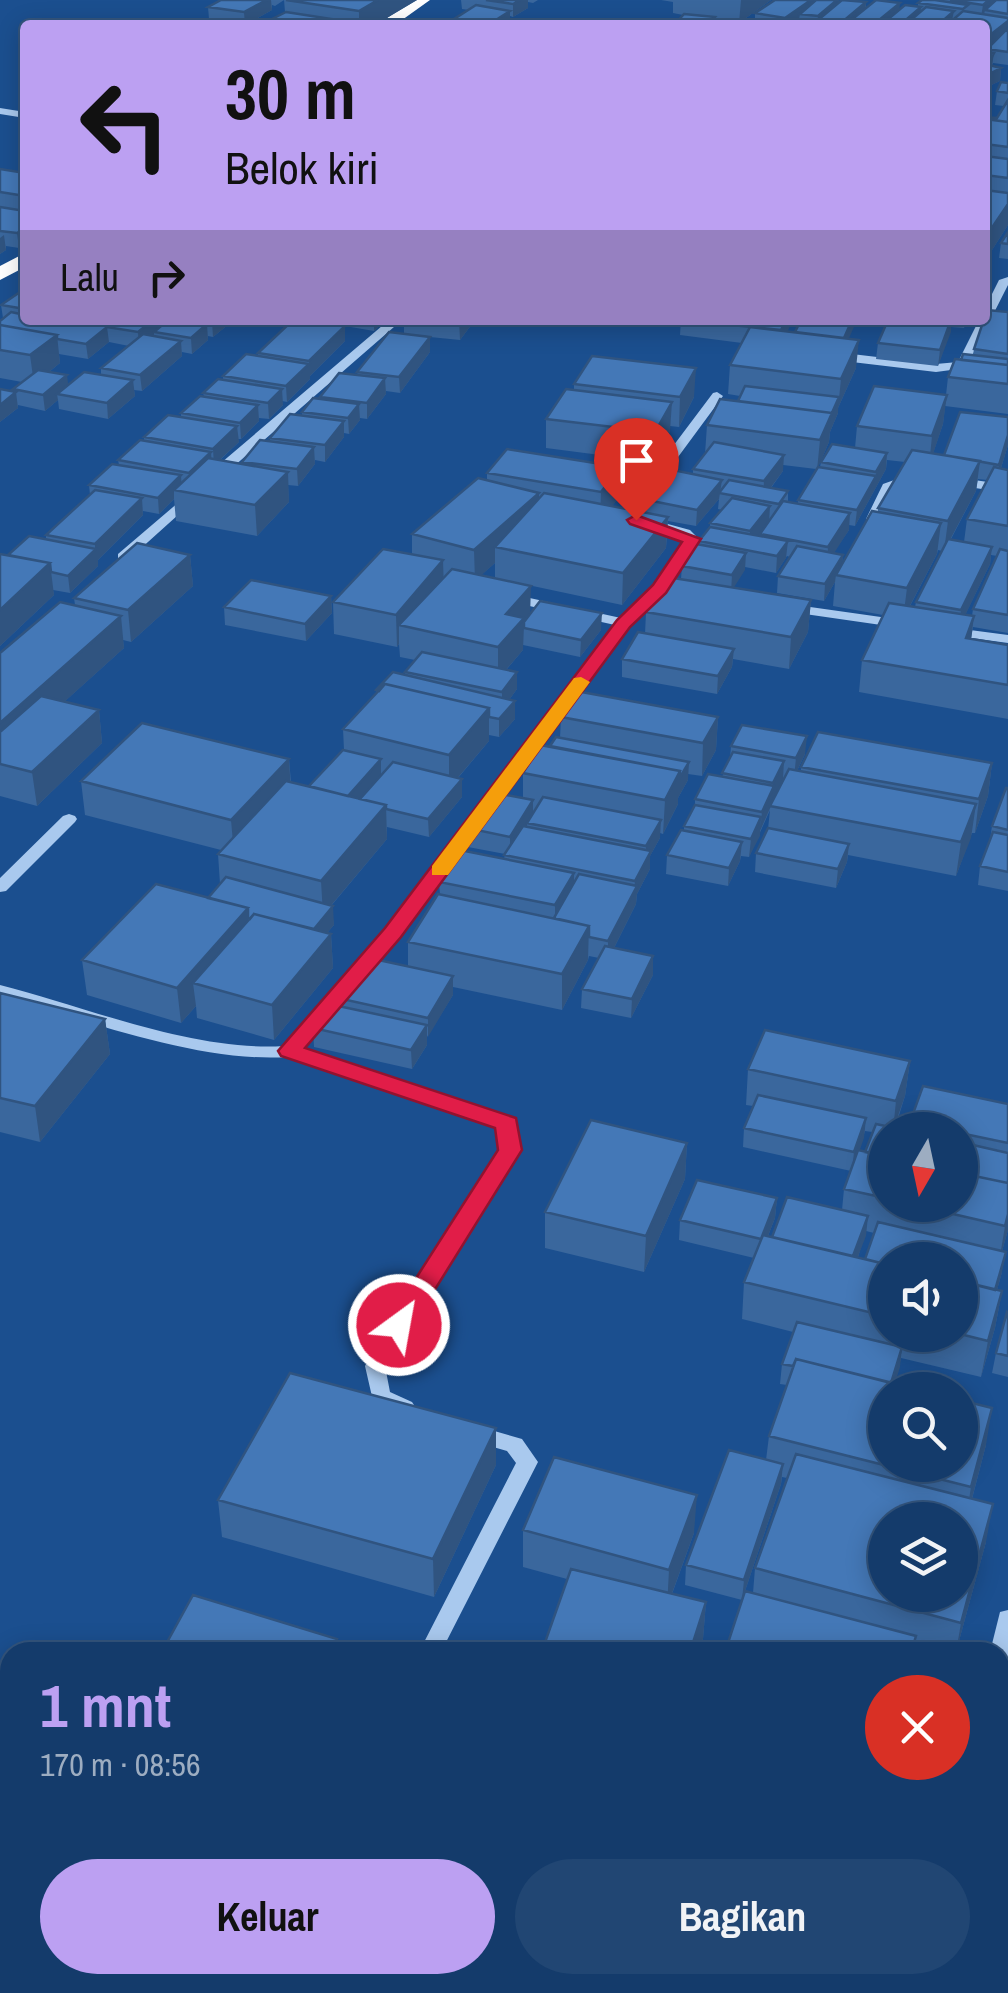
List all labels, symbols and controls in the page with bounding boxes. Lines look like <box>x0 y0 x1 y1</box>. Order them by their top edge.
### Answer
text: 30 m <box>225 47 356 141</box>
icon: left <box>60 60 190 190</box>
text: Belok kiri <box>225 137 379 198</box>
icon: right <box>139 250 194 305</box>
text: Lalu <box>60 252 119 303</box>
pin <box>594 418 679 521</box>
icon: arrive <box>609 433 664 488</box>
north arrow <box>868 1112 978 1222</box>
map controls <box>868 1112 978 1612</box>
button: sound <box>868 1242 978 1352</box>
position arrow <box>347 1273 451 1377</box>
button: search <box>868 1372 978 1482</box>
button: layers <box>868 1502 978 1612</box>
text: 1 mnt <box>40 1665 171 1746</box>
button: close <box>865 1675 970 1780</box>
text: 170 m · 08:56 <box>40 1743 200 1786</box>
button: Keluar <box>40 1859 495 1974</box>
button: Bagikan <box>515 1859 970 1974</box>

